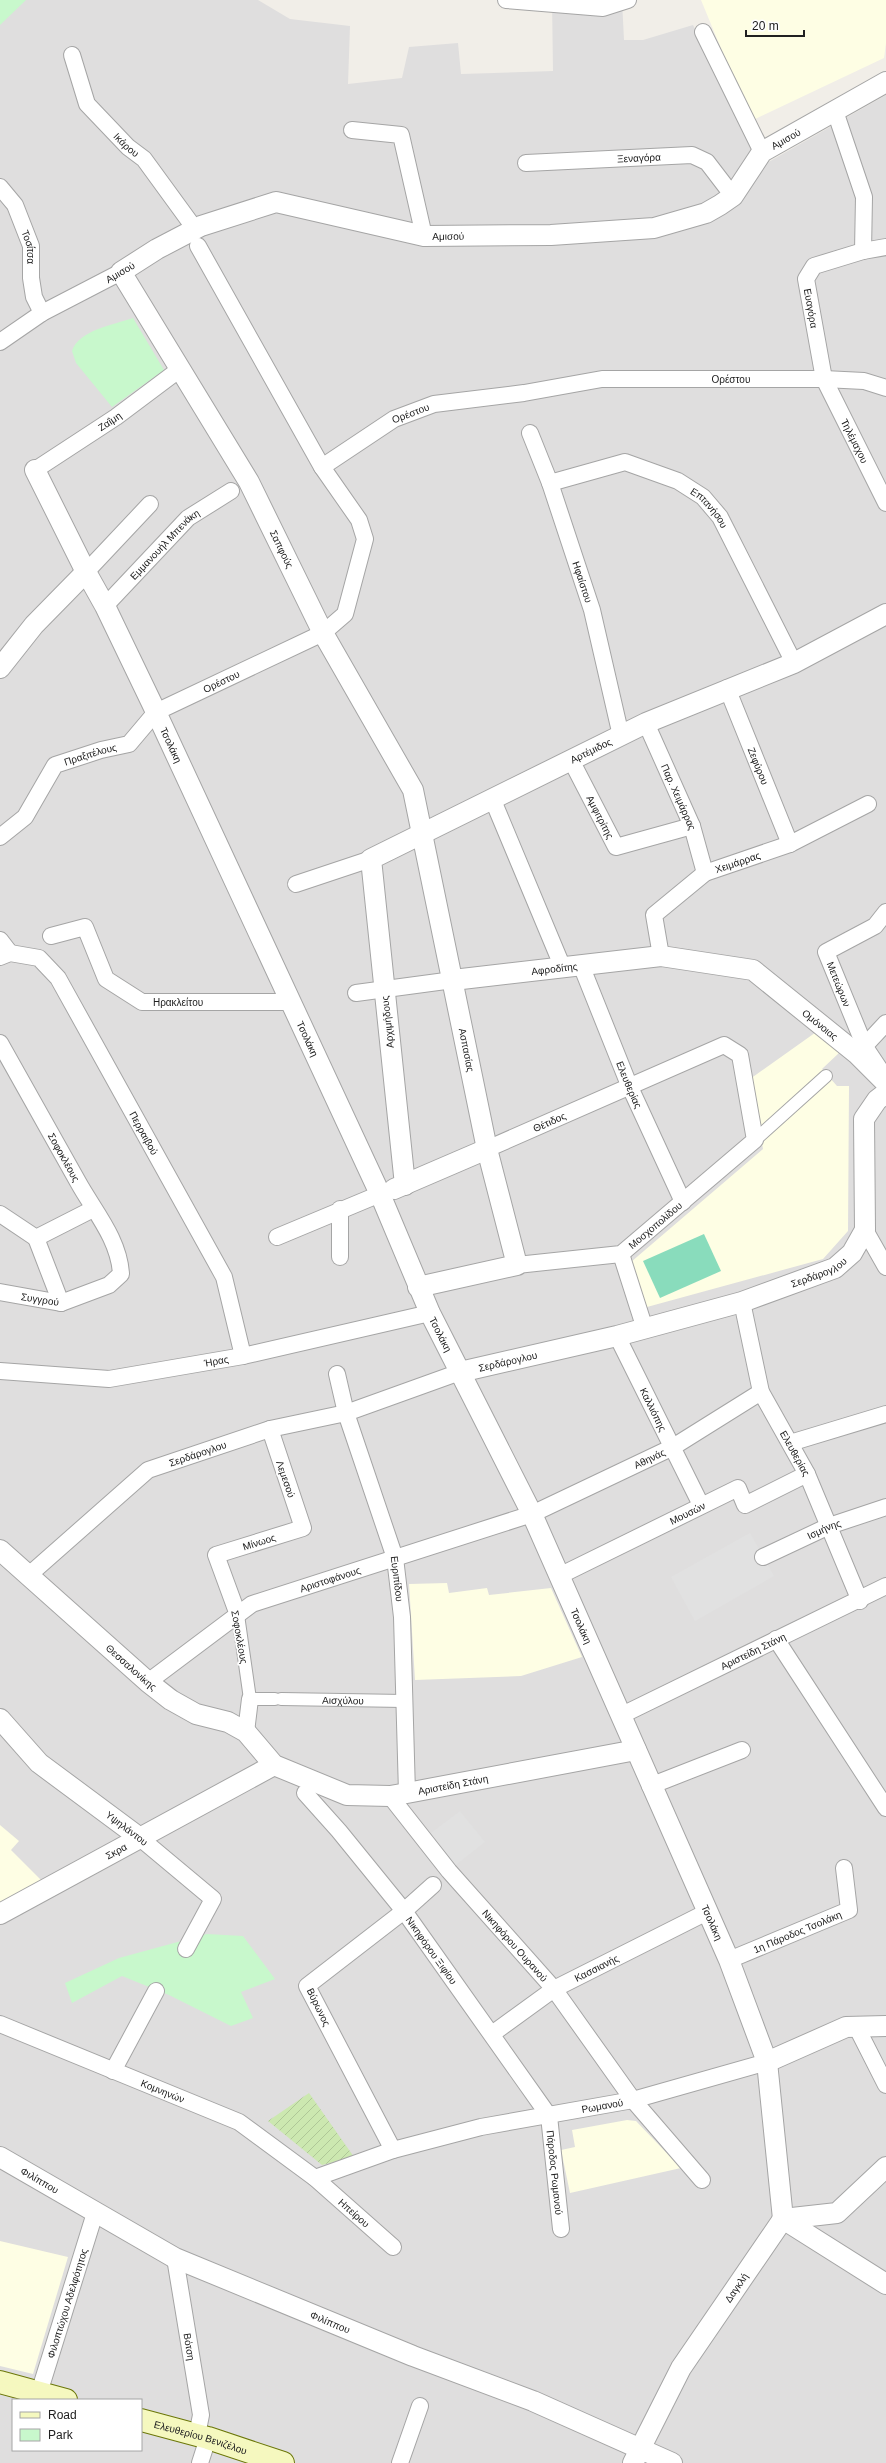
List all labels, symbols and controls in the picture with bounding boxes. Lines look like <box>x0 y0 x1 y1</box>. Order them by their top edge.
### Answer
scale bar <box>746 12 804 38</box>
text: 20 m <box>752 19 779 33</box>
street label: Αμισού <box>769 126 803 152</box>
street label: Ικάρου <box>111 131 141 159</box>
street label: Ξεναγόρα <box>617 152 661 165</box>
street label: Τοσίτσα <box>19 229 36 264</box>
street label: Αμισού <box>432 231 464 242</box>
street label: Αμισού <box>104 260 137 285</box>
street label: Ευαγόρα <box>802 288 820 329</box>
street label: Ορέστου <box>711 374 750 385</box>
street label: Ορέστου <box>390 401 431 425</box>
street label: Ζαΐμη <box>96 410 124 433</box>
street label: Τηλέμαχου <box>839 417 870 465</box>
street label: Επτανήσου <box>689 486 730 530</box>
street label: Εμμανουήλ Μπενάκη <box>128 507 202 582</box>
street label: Σαπφούς <box>268 528 296 570</box>
street label: Ηφαίστου <box>570 560 594 604</box>
street label: Ορέστου <box>201 668 241 695</box>
street label: Τσολάκη <box>158 726 184 765</box>
street label: Αρτέμιδος <box>569 736 614 766</box>
street label: Πραξιτέλους <box>63 742 118 768</box>
street label: Ζεφύρου <box>746 746 770 786</box>
street label: Παρ. Χειμάρρας <box>659 762 698 831</box>
street label: Αμφιτρίτης <box>584 794 616 841</box>
street label: Χειμάρρας <box>714 850 762 875</box>
street label: Μετεώρων <box>825 960 853 1008</box>
street label: Αφροδίτης <box>531 961 578 977</box>
street label: Αρχιμήδους <box>379 995 396 1049</box>
street label: Ηρακλείτου <box>153 997 203 1008</box>
street label: Ομόνοιας <box>800 1007 840 1043</box>
street label: Τσολάκη <box>294 1020 320 1058</box>
street label: Ασπασίας <box>457 1027 476 1073</box>
street label: Ελευθερίας <box>614 1060 644 1110</box>
street label: Περραιβού <box>127 1110 160 1157</box>
street label: Θέτιδος <box>532 1110 568 1134</box>
street label: Σοφοκλέους <box>46 1131 82 1184</box>
street label: Μοσχοπολίδου <box>626 1200 684 1251</box>
street label: Σερδάρογλου <box>790 1255 849 1290</box>
street label: Συγγρού <box>20 1291 60 1308</box>
street label: Τσολάκη <box>427 1315 454 1354</box>
street label: Σερδάρογλου <box>477 1349 538 1374</box>
street label: Ήρας <box>202 1354 229 1369</box>
street label: Καλλιόπης <box>638 1386 669 1433</box>
street label: Ελευθερίας <box>778 1429 812 1478</box>
street label: Σερδάρογλου <box>168 1439 228 1469</box>
street label: Αθηνάς <box>632 1446 667 1471</box>
street label: Λεμεσού <box>274 1459 297 1499</box>
street label: Μουσών <box>668 1500 707 1527</box>
street label: Ισμήνης <box>805 1517 842 1542</box>
street label: Μίνωος <box>241 1532 277 1552</box>
street label: Ευριπίδου <box>389 1555 405 1602</box>
street label: Αριστοφάνους <box>298 1564 362 1594</box>
street label: Τσολάκη <box>568 1607 594 1646</box>
street label: Σοφοκλέους <box>229 1609 250 1665</box>
street label: Αριστείδη Στάνη <box>719 1631 788 1672</box>
street label: Θεσσαλονίκης <box>104 1642 159 1693</box>
street label: Αισχύλου <box>322 1695 364 1706</box>
street label: Αριστείδη Στάνη <box>417 1773 489 1797</box>
street label: Υψηλάντου <box>103 1809 150 1848</box>
street label: Σκρα <box>104 1841 129 1862</box>
street label: Τσολάκη <box>699 1903 725 1942</box>
street label: Νικηφόρου Ουρανού <box>480 1908 550 1984</box>
street label: 1η Πάροδος Τσολάκη <box>752 1909 843 1955</box>
street label: Νικηφόρου Ξιφίου <box>404 1915 459 1986</box>
street label: Κασσιανής <box>573 1952 621 1984</box>
street label: Βύρωνος <box>305 1986 333 2028</box>
street label: Κομνηνών <box>139 2077 186 2105</box>
street label: Ρωμανού <box>581 2097 624 2115</box>
street label: Πάροδος Ρωμανού <box>545 2130 564 2215</box>
street label: Φιλίππου <box>19 2165 61 2196</box>
street label: Ηπείρου <box>336 2196 372 2230</box>
street label: Φιλοπτώχου Αδελφότητος <box>45 2247 90 2360</box>
street label: Δαγκλή <box>723 2271 750 2305</box>
street label: Φιλίππου <box>309 2309 352 2336</box>
street label: Βότση <box>182 2332 197 2361</box>
legend <box>12 2399 142 2451</box>
text: Road <box>48 2408 77 2422</box>
street label: Ελευθερίου Βενιζέλου <box>153 2419 248 2457</box>
text: Park <box>48 2428 74 2442</box>

